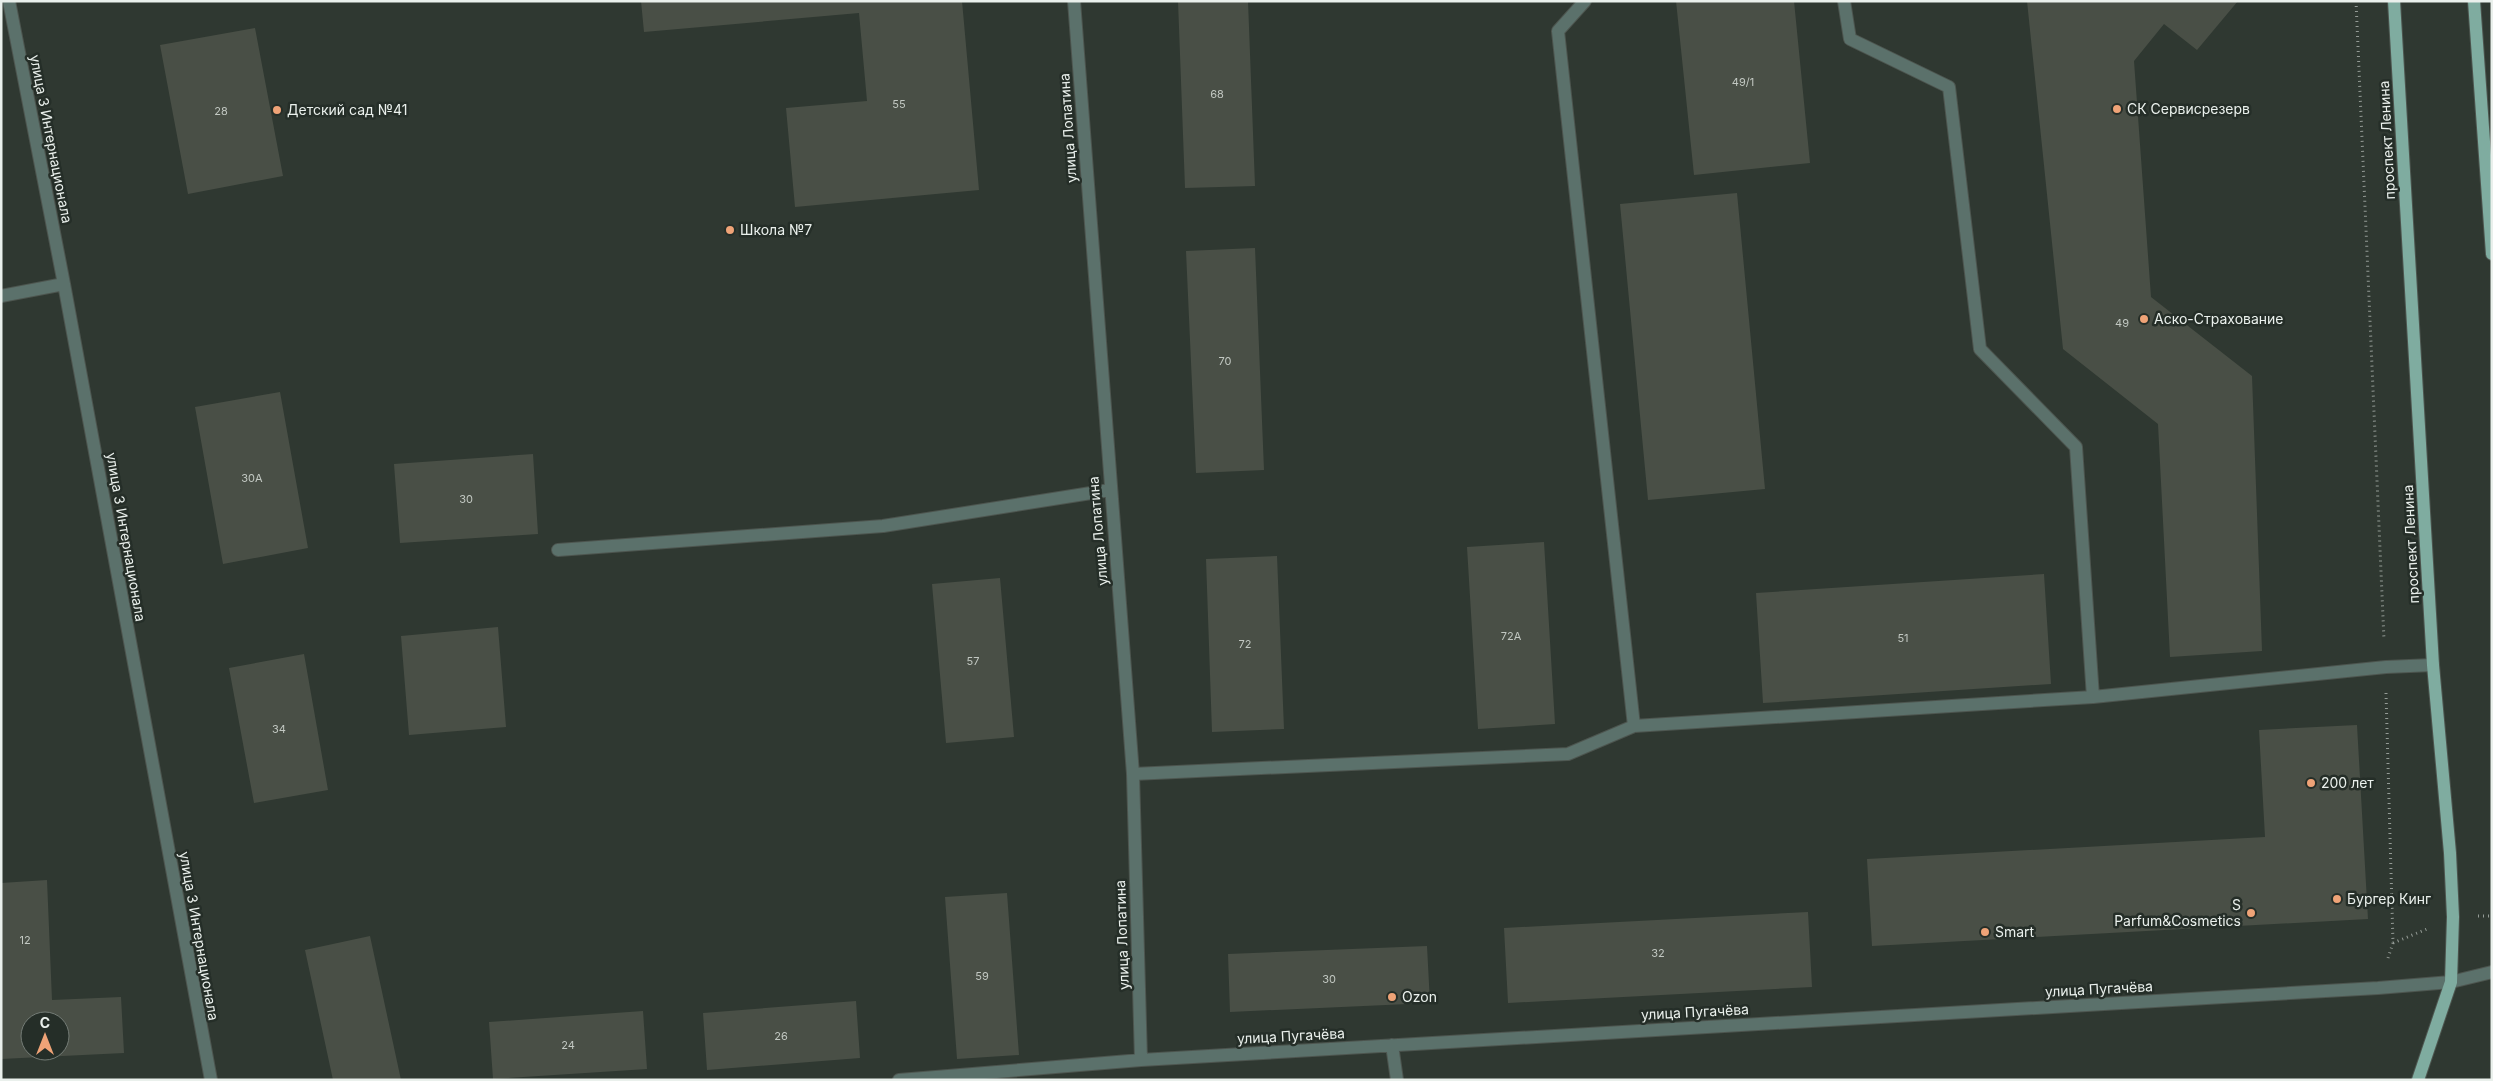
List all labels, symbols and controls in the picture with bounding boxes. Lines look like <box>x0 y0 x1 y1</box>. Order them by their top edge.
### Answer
street label: улица 3 Интернационала <box>27 53 76 225</box>
street label: улица Лопатина <box>1055 73 1080 183</box>
house number: 49/1 <box>1732 75 1754 89</box>
street label: проспект Ленина <box>2375 80 2398 200</box>
house number: 68 <box>1210 87 1224 101</box>
house number: 55 <box>892 97 906 111</box>
place label: СК Сервисрезерв <box>2127 100 2250 117</box>
place label: Детский сад №41 <box>287 101 407 118</box>
marker: СК Сервисрезерв <box>2111 103 2123 115</box>
house number: 28 <box>214 104 228 118</box>
marker: Детский сад №41 <box>271 104 283 116</box>
place label: Школа №7 <box>740 221 812 238</box>
marker: Школа №7 <box>724 224 736 236</box>
place label: Аско-Страхование <box>2154 310 2284 327</box>
marker: Аско-Страхование <box>2138 313 2150 325</box>
house number: 49 <box>2115 316 2129 330</box>
house number: 70 <box>1219 354 1232 368</box>
street label: улица 3 Интернационала <box>103 451 150 623</box>
house number: 30А <box>241 471 263 485</box>
street label: улица Лопатина <box>1084 476 1111 586</box>
street label: проспект Ленина <box>2399 484 2422 604</box>
house number: 30 <box>459 492 473 506</box>
house number: 72А <box>1501 629 1522 643</box>
house number: 51 <box>1897 631 1909 645</box>
house number: 72 <box>1239 637 1251 651</box>
house number: 57 <box>967 654 979 668</box>
house number: 34 <box>272 722 286 736</box>
place label: 200 лет <box>2321 774 2374 791</box>
marker: 200 лет <box>2305 777 2317 789</box>
street label: улица 3 Интернационала <box>176 850 223 1022</box>
street label: улица Лопатина <box>1111 880 1132 990</box>
place label: Бургер Кинг <box>2347 890 2431 907</box>
marker: Бургер Кинг <box>2331 893 2343 905</box>
place label: S Parfum&Cosmetics <box>2114 896 2241 929</box>
marker: S Parfum&Cosmetics <box>2245 907 2257 919</box>
place label: Smart <box>1995 923 2035 940</box>
marker: Smart <box>1979 926 1991 938</box>
house number: 12 <box>19 933 31 947</box>
house number: 32 <box>1651 946 1665 960</box>
house number: 59 <box>975 969 989 983</box>
house number: 30 <box>1322 972 1336 986</box>
street label: улица Пугачёва <box>2045 977 2153 1000</box>
place label: Ozon <box>1402 988 1437 1005</box>
marker: Ozon <box>1386 991 1398 1003</box>
street label: улица Пугачёва <box>1641 1000 1749 1023</box>
north arrow <box>20 1011 70 1061</box>
text: С <box>40 1014 50 1031</box>
street label: улица Пугачёва <box>1237 1024 1345 1047</box>
house number: 26 <box>774 1029 788 1043</box>
house number: 24 <box>561 1038 575 1052</box>

